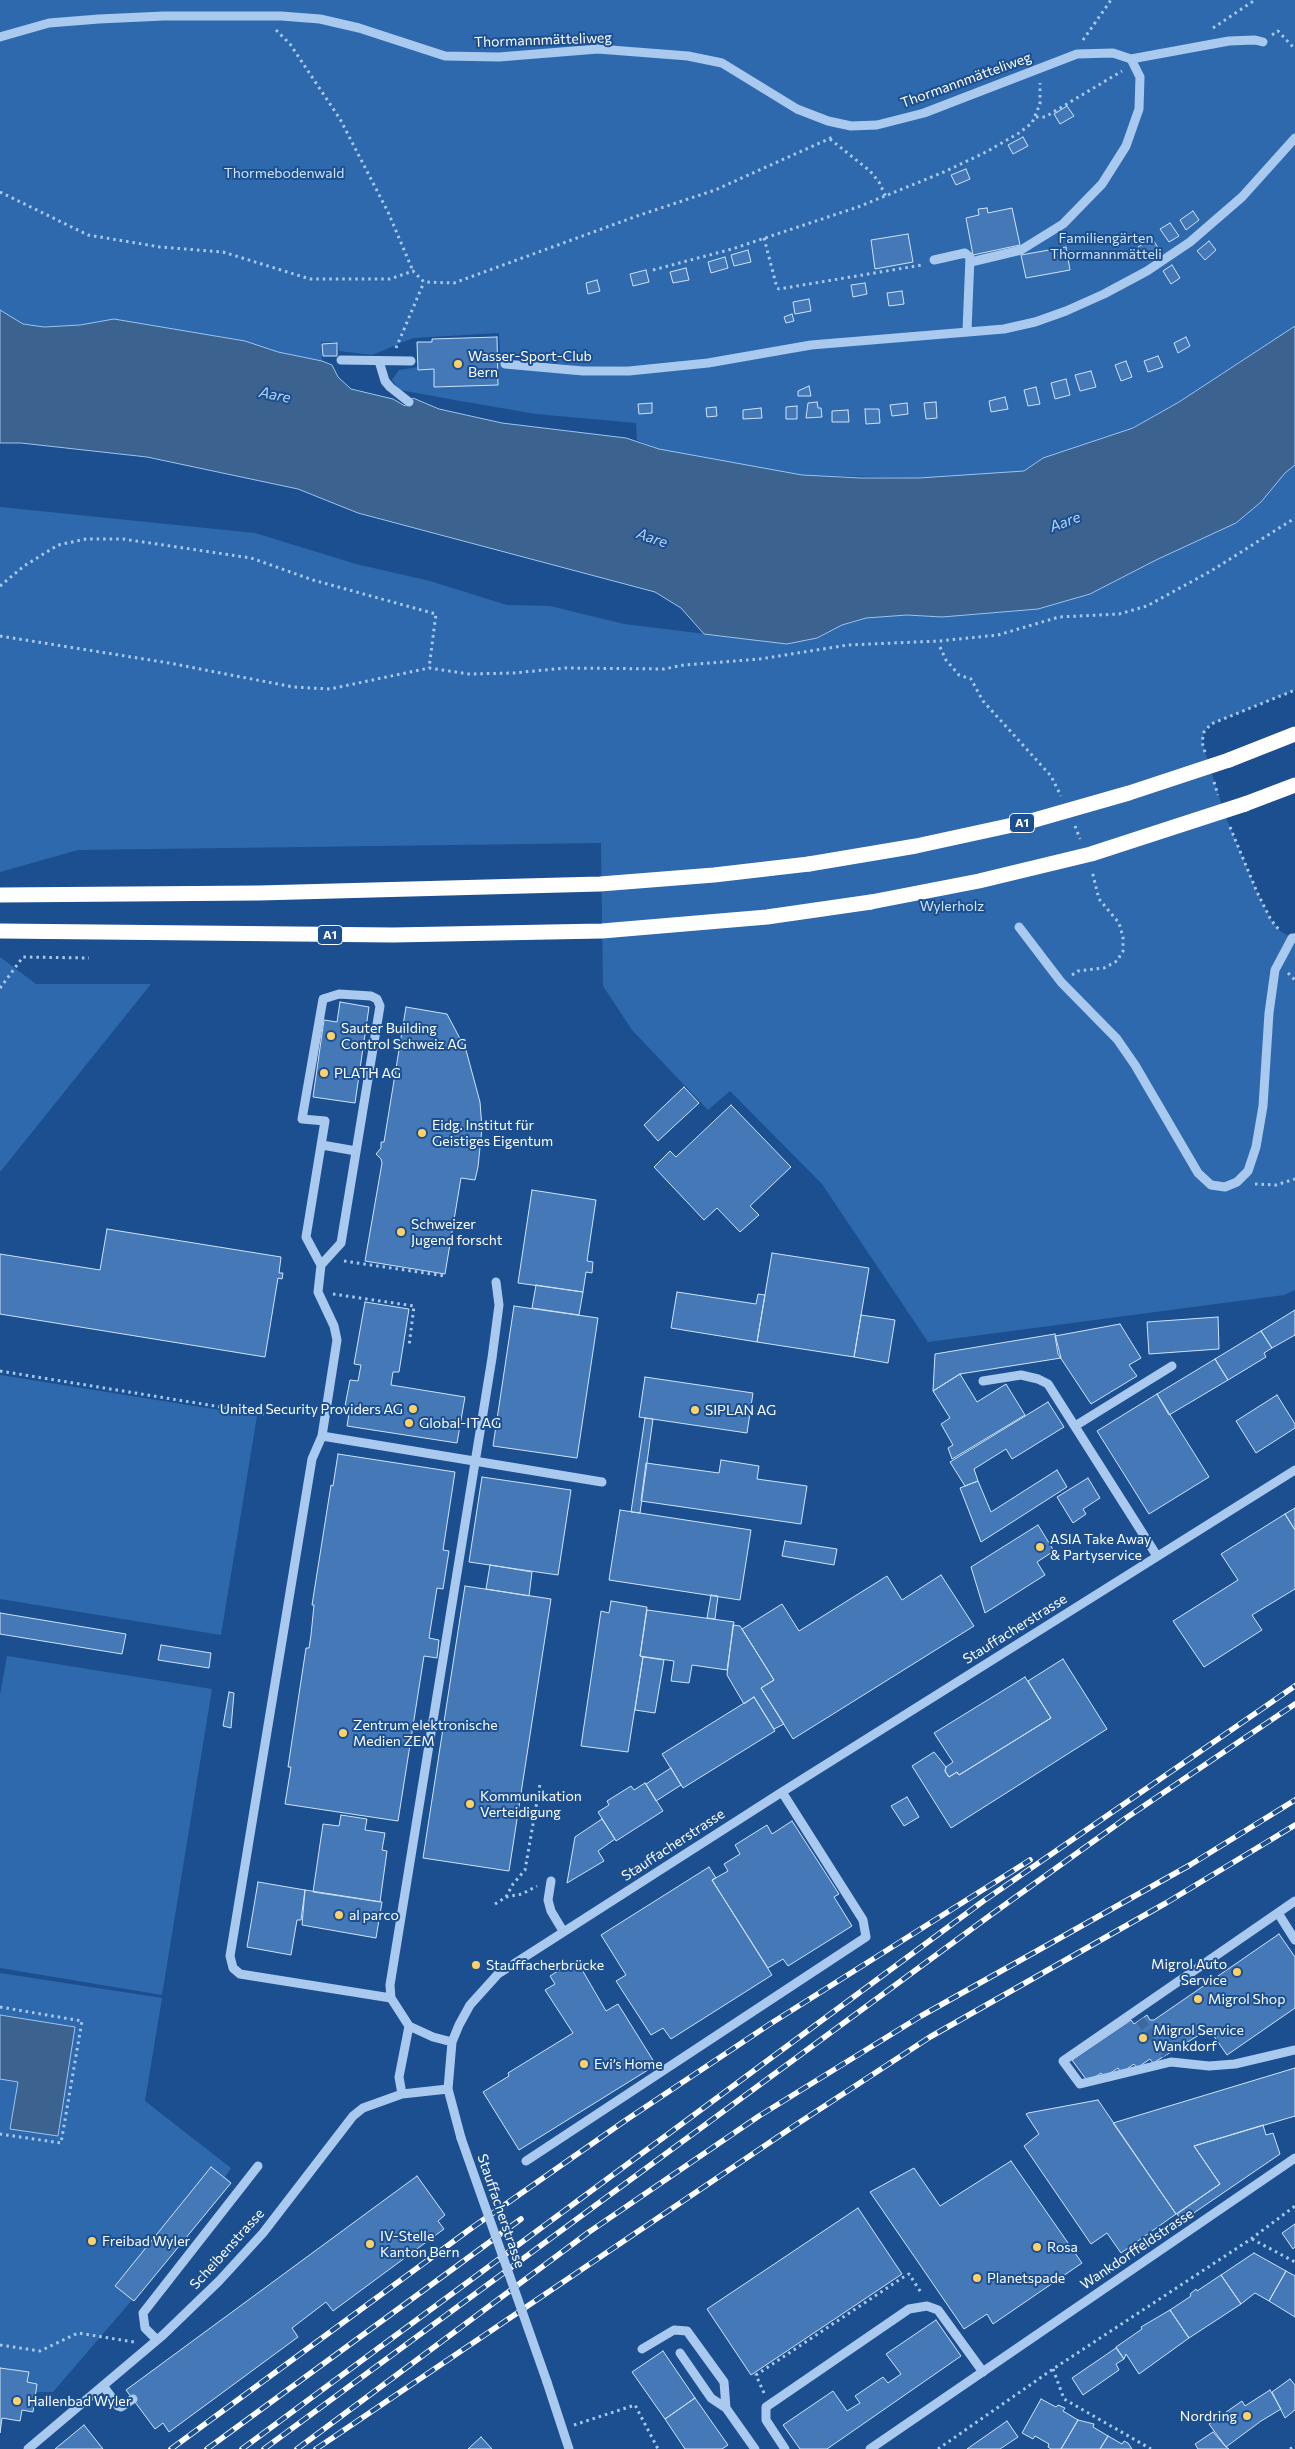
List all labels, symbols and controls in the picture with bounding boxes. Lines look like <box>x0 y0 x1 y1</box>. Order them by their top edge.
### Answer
street label: Thormannmätteliweg <box>474 29 612 51</box>
street label: Thormannmätteliweg <box>898 49 1034 111</box>
park label: Thormebodenwald <box>224 165 344 181</box>
park label: Familiengärten Thormannmätteli <box>1050 230 1162 262</box>
place label: Wasser-Sport-Club Bern <box>468 348 592 381</box>
marker: Wasser-Sport-Club Bern <box>452 358 464 370</box>
water label: Aare <box>258 383 292 407</box>
water label: Aare <box>1047 508 1083 536</box>
water label: Aare <box>634 525 670 551</box>
road number: A1 <box>1010 814 1034 832</box>
park label: Wylerholz <box>920 898 984 914</box>
road number: A1 <box>318 926 342 944</box>
place label: Sauter Building Control Schweiz AG <box>341 1020 467 1052</box>
marker: Sauter Building Control Schweiz AG <box>325 1030 337 1042</box>
place label: PLATH AG <box>334 1065 401 1081</box>
marker: PLATH AG <box>318 1067 330 1079</box>
place label: Eidg. Institut für Geistiges Eigentum <box>432 1117 553 1150</box>
marker: Eidg. Institut für Geistiges Eigentum <box>416 1127 428 1139</box>
place label: Schweizer Jugend forscht <box>411 1216 502 1248</box>
marker: Schweizer Jugend forscht <box>395 1226 407 1238</box>
place label: United Security Providers AG <box>220 1401 403 1417</box>
place label: SIPLAN AG <box>705 1402 776 1418</box>
marker: United Security Providers AG <box>407 1403 419 1415</box>
marker: SIPLAN AG <box>689 1404 701 1416</box>
place label: Global-IT AG <box>419 1415 501 1431</box>
marker: Global-IT AG <box>403 1417 415 1429</box>
place label: ASIA Take Away & Partyservice <box>1050 1531 1151 1564</box>
marker: ASIA Take Away & Partyservice <box>1034 1541 1046 1553</box>
street label: Stauffacherstrasse <box>960 1590 1070 1668</box>
place label: Zentrum elektronische Medien ZEM <box>353 1717 498 1750</box>
marker: Zentrum elektronische Medien ZEM <box>337 1727 349 1739</box>
place label: Kommunikation Verteidigung <box>480 1788 582 1820</box>
marker: Kommunikation Verteidigung <box>464 1798 476 1810</box>
street label: Stauffacherstrasse <box>618 1805 728 1885</box>
place label: al parco <box>349 1907 399 1923</box>
marker: al parco <box>333 1909 345 1921</box>
place label: Migrol Auto Service <box>1151 1956 1227 1988</box>
place label: Stauffacherbrücke <box>486 1957 604 1973</box>
marker: Stauffacherbrücke <box>470 1959 482 1971</box>
marker: Migrol Auto Service <box>1231 1966 1243 1978</box>
place label: Migrol Shop <box>1208 1991 1285 2007</box>
marker: Migrol Shop <box>1192 1993 1204 2005</box>
place label: Migrol Service Wankdorf <box>1153 2022 1244 2054</box>
marker: Migrol Service Wankdorf <box>1137 2032 1149 2044</box>
place label: Evi’s Home <box>594 2056 663 2072</box>
marker: Evi’s Home <box>578 2058 590 2070</box>
street label: Stauffacherstrasse <box>474 2152 528 2270</box>
street label: Scheibenstrasse <box>186 2205 268 2293</box>
street label: Wankdorffeldstrasse <box>1077 2205 1197 2293</box>
place label: IV-Stelle Kanton Bern <box>380 2228 459 2260</box>
place label: Freibad Wyler <box>102 2233 190 2249</box>
marker: Freibad Wyler <box>86 2235 98 2247</box>
marker: IV-Stelle Kanton Bern <box>364 2238 376 2250</box>
place label: Rosa <box>1047 2239 1078 2255</box>
marker: Rosa <box>1031 2241 1043 2253</box>
place label: Planetspade <box>987 2270 1065 2286</box>
marker: Planetspade <box>971 2272 983 2284</box>
place label: Hallenbad Wyler <box>27 2393 131 2409</box>
marker: Hallenbad Wyler <box>11 2395 23 2407</box>
place label: Nordring <box>1180 2408 1237 2424</box>
marker: Nordring <box>1241 2410 1253 2422</box>

